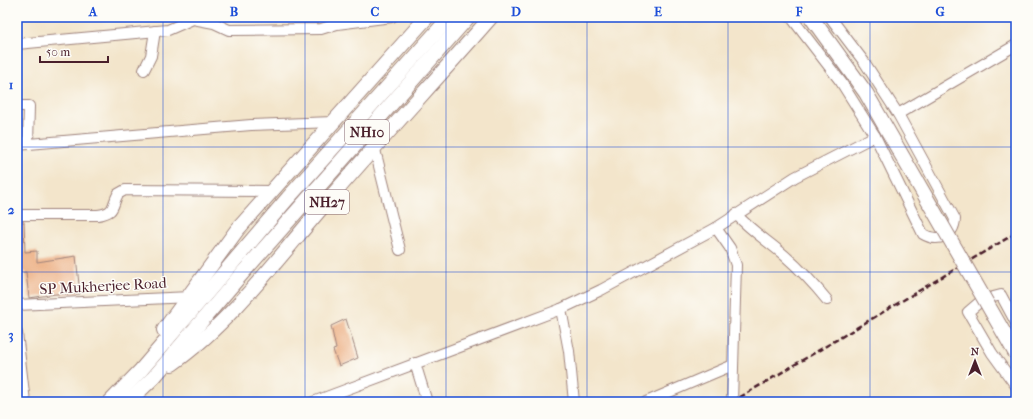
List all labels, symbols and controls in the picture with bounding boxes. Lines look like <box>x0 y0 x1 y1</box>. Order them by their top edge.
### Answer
text: A <box>88 4 98 19</box>
text: B <box>230 4 239 19</box>
text: C <box>371 4 380 19</box>
text: D <box>511 4 521 19</box>
text: E <box>654 4 662 19</box>
text: F <box>795 4 803 19</box>
text: G <box>935 4 945 19</box>
scale bar <box>40 38 108 64</box>
text: 50 m <box>46 45 70 59</box>
text: 1 <box>9 77 14 92</box>
road number: NH10 <box>345 120 389 144</box>
road number: NH27 <box>305 190 349 214</box>
text: 2 <box>8 202 15 217</box>
street label: SP Mukherjee Road <box>39 274 168 298</box>
text: 3 <box>8 327 14 343</box>
north arrow <box>955 341 995 381</box>
text: N <box>971 345 980 358</box>

